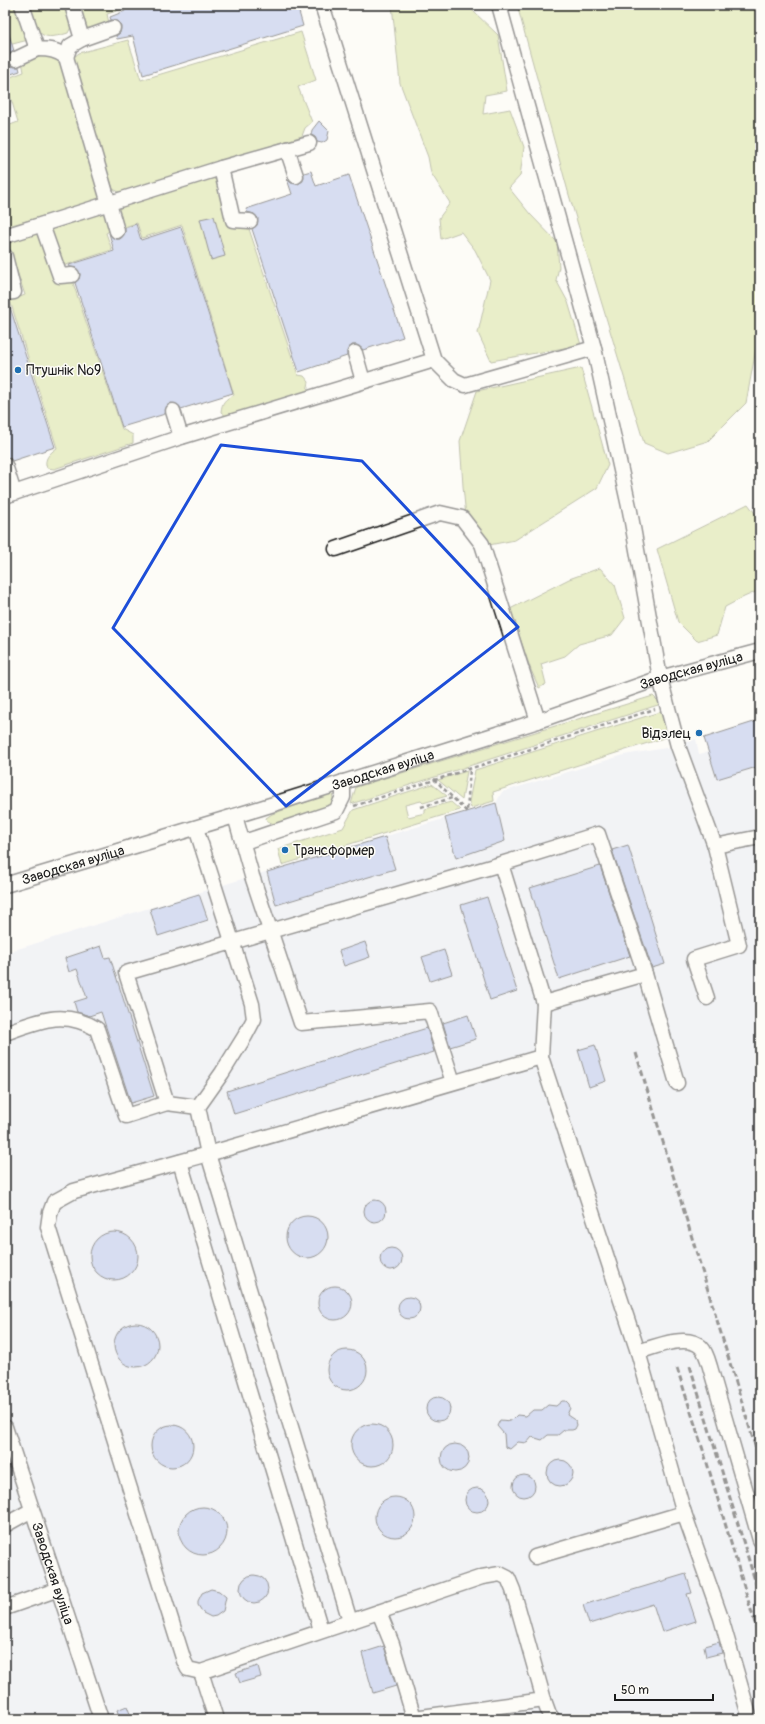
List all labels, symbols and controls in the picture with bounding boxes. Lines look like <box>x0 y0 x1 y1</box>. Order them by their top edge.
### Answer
place label: Птушнік №9 <box>26 362 101 379</box>
marker: Птушнік №9 <box>13 365 23 375</box>
street label: Заводская вуліца <box>637 648 744 693</box>
place label: Відэлец <box>642 725 691 742</box>
marker: Відэлец <box>694 728 704 738</box>
street label: Заводская вуліца <box>330 746 436 794</box>
street label: Заводская вуліца <box>20 841 126 888</box>
place label: Трансформер <box>293 842 375 859</box>
marker: Трансформер <box>280 845 290 855</box>
street label: Заводская вуліца <box>28 1520 78 1626</box>
scale bar <box>615 1676 713 1702</box>
text: 50 m <box>621 1683 649 1698</box>

